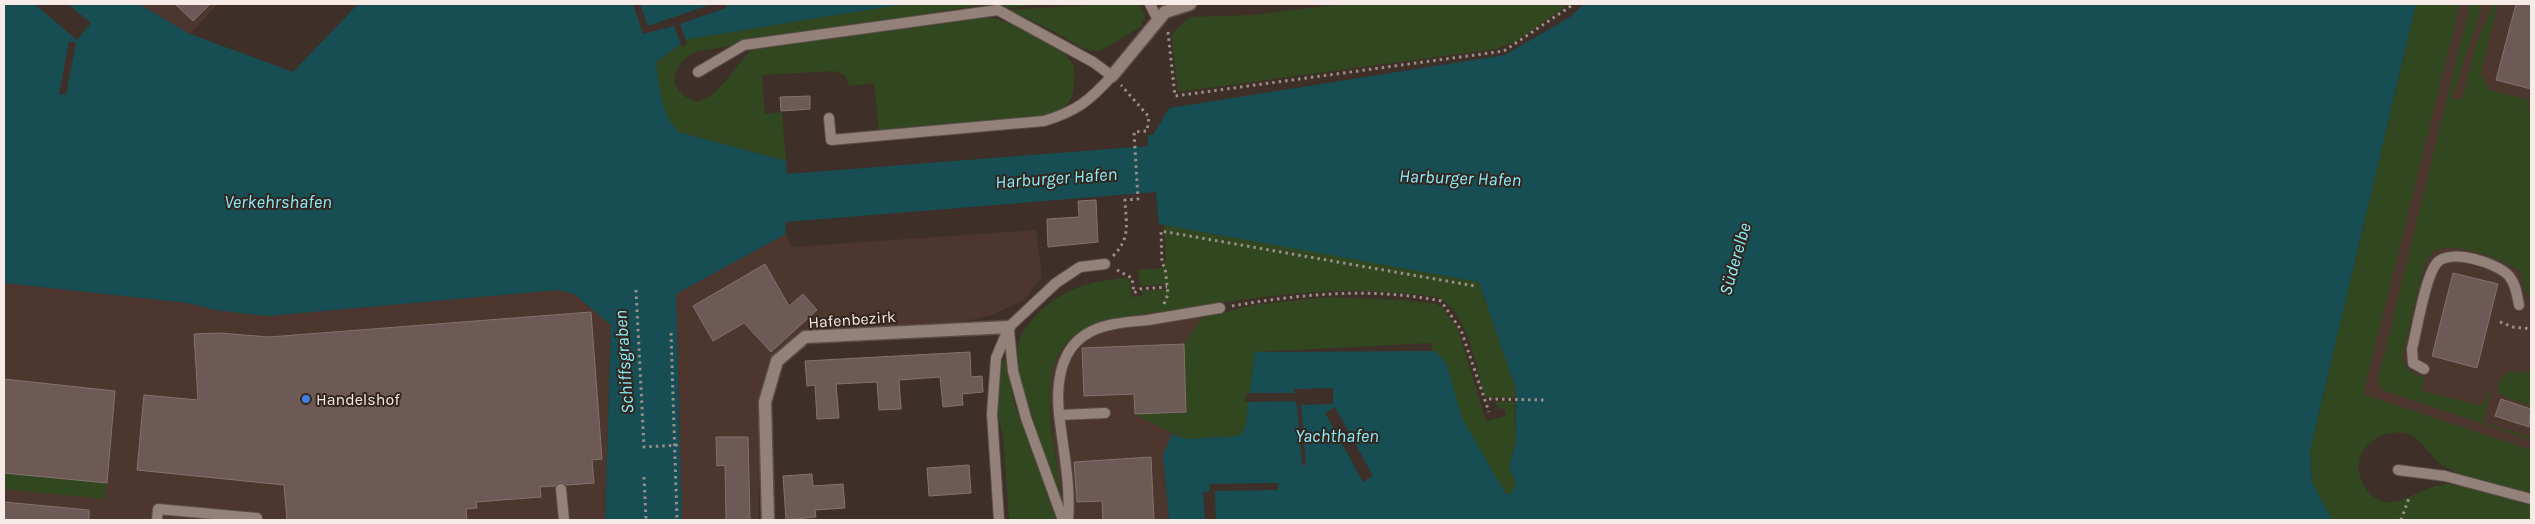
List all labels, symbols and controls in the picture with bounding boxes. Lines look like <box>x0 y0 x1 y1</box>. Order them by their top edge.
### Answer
water label: Harburger Hafen <box>994 163 1118 193</box>
water label: Harburger Hafen <box>1399 165 1521 191</box>
water label: Verkehrshafen <box>224 191 332 213</box>
water label: Süderelbe <box>1714 220 1756 298</box>
street label: Hafenbezirk <box>808 307 896 332</box>
water label: Schiffsgraben <box>609 309 639 415</box>
place label: Handelshof <box>316 390 400 409</box>
marker: Handelshof <box>300 393 312 405</box>
water label: Yachthafen <box>1295 425 1379 447</box>

